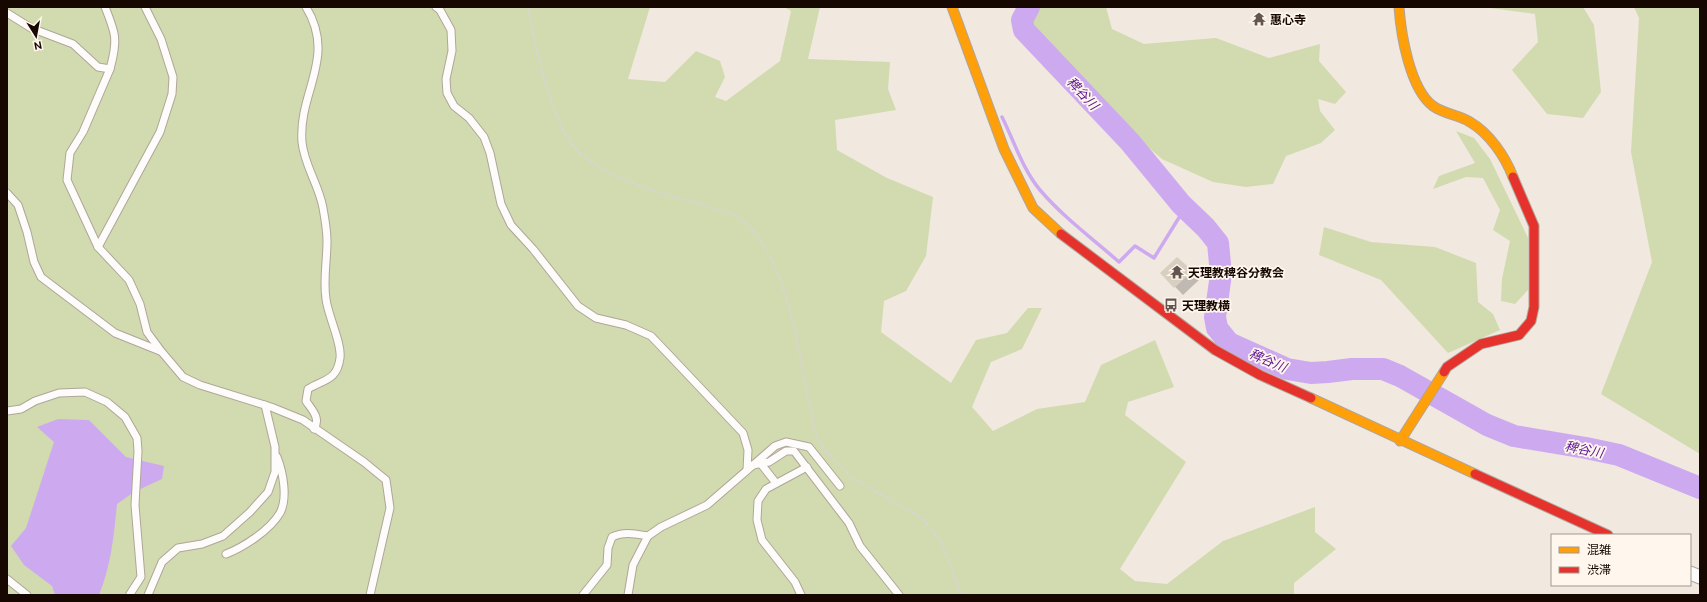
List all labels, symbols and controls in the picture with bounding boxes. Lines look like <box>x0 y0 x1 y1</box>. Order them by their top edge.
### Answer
temple icon: 惠心寺 <box>1251 11 1267 27</box>
place label: 惠心寺 <box>1270 13 1306 26</box>
north arrow <box>16 16 56 56</box>
text: N <box>33 39 43 52</box>
water label: 稗谷川 <box>1065 74 1103 113</box>
temple icon: 天理教稗谷分教会 <box>1169 264 1185 280</box>
place label: 天理教稗谷分教会 <box>1188 266 1284 279</box>
bus stop icon: 天理教横 <box>1163 297 1179 313</box>
place label: 天理教横 <box>1182 299 1230 312</box>
water label: 稗谷川 <box>1247 346 1291 375</box>
water label: 稗谷川 <box>1564 438 1606 460</box>
legend <box>1551 534 1691 586</box>
text: 混雑 <box>1587 543 1611 556</box>
text: 渋滞 <box>1587 563 1611 576</box>

